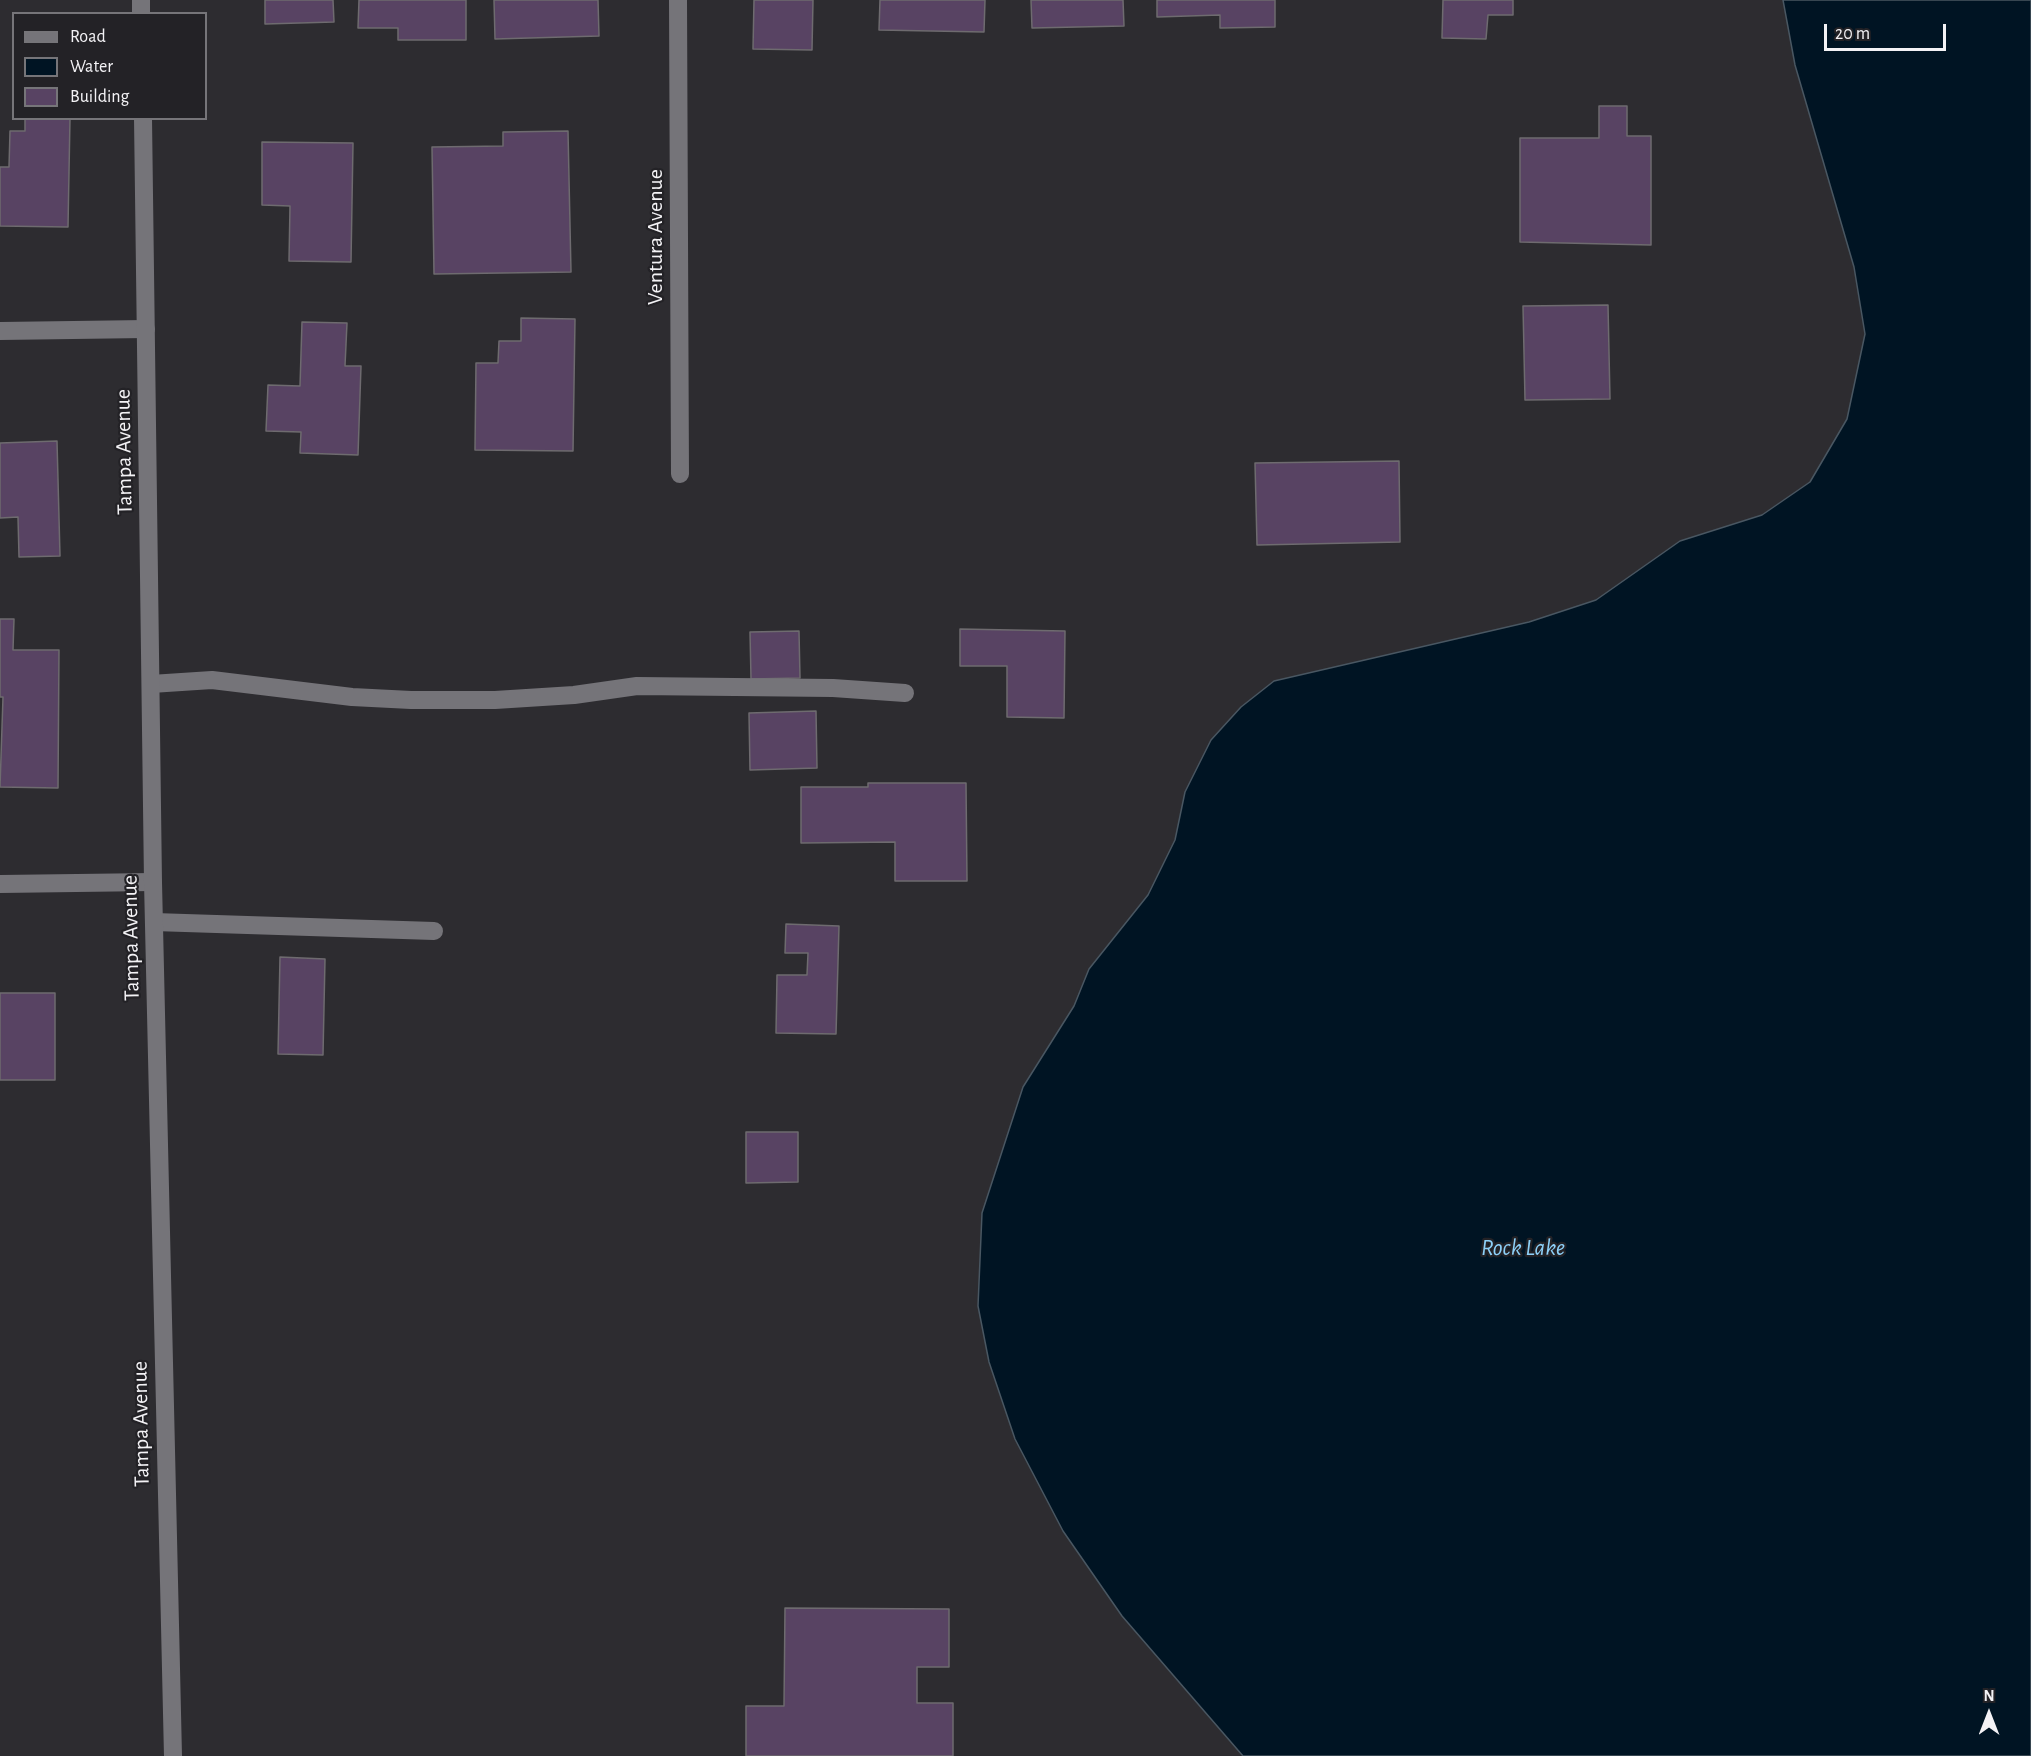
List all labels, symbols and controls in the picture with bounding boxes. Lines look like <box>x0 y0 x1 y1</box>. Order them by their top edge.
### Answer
legend <box>12 12 207 120</box>
scale bar <box>1827 12 1948 50</box>
text: 20 m <box>1835 25 1870 43</box>
text: Road <box>70 28 106 46</box>
text: Water <box>70 58 113 76</box>
text: Building <box>70 88 129 106</box>
street label: Ventura Avenue <box>642 169 668 305</box>
street label: Tampa Avenue <box>110 389 138 515</box>
street label: Tampa Avenue <box>117 875 145 1001</box>
water label: Rock Lake <box>1481 1234 1565 1262</box>
street label: Tampa Avenue <box>127 1361 155 1487</box>
north arrow <box>1959 1684 2019 1744</box>
text: N <box>1983 1688 1995 1704</box>

